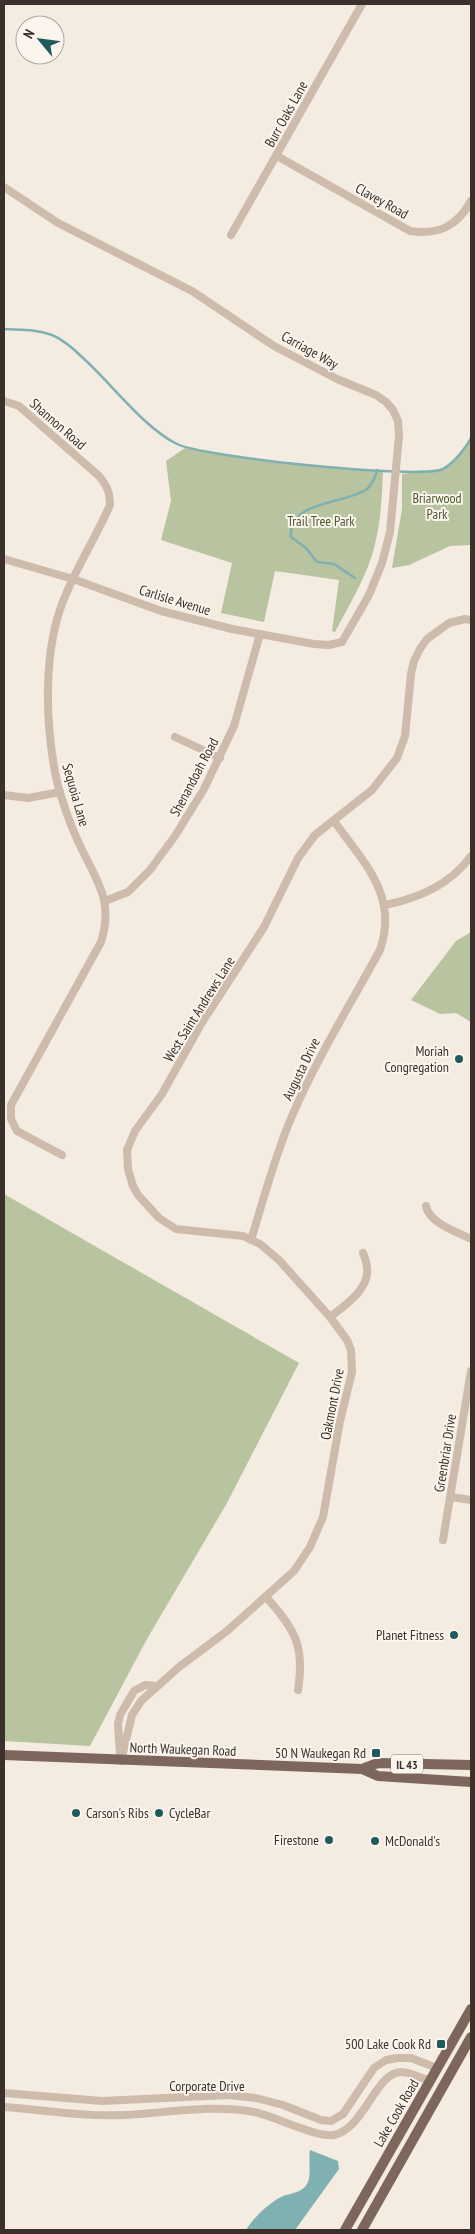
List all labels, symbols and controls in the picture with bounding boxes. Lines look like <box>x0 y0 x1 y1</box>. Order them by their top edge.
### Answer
north arrow <box>15 15 65 65</box>
text: N <box>19 26 38 41</box>
street label: Burr Oaks Lane <box>260 78 312 150</box>
street label: Clavey Road <box>352 179 412 223</box>
street label: Carriage Way <box>278 327 342 373</box>
street label: Shannon Road <box>26 395 90 453</box>
park label: Briarwood Park <box>412 489 462 523</box>
park label: Trail Tree Park <box>287 512 355 530</box>
street label: Carlisle Avenue <box>137 581 213 619</box>
street label: Shenandoah Road <box>166 735 222 819</box>
street label: Sequoia Lane <box>58 761 94 829</box>
street label: West Saint Andrews Lane <box>159 953 239 1065</box>
street label: Augusta Drive <box>278 1035 324 1103</box>
place label: Moriah Congregation <box>385 1042 449 1076</box>
marker: Moriah Congregation <box>453 1053 465 1065</box>
street label: Oakmont Drive <box>316 1367 348 1441</box>
street label: Greenbriar Drive <box>430 1412 460 1493</box>
place label: Planet Fitness <box>376 1626 444 1644</box>
marker: Planet Fitness <box>448 1629 460 1641</box>
street label: North Waukegan Road <box>129 1738 237 1760</box>
place label: 50 N Waukegan Rd <box>275 1744 366 1762</box>
marker: 50 N Waukegan Rd <box>370 1747 382 1759</box>
road number: IL 43 <box>391 1755 423 1774</box>
place label: Carson's Ribs <box>86 1804 149 1822</box>
place label: CycleBar <box>169 1804 210 1822</box>
marker: Carson's Ribs <box>70 1807 82 1819</box>
marker: CycleBar <box>153 1807 165 1819</box>
place label: Firestone <box>274 1831 319 1849</box>
place label: McDonald's <box>385 1832 440 1850</box>
marker: Firestone <box>323 1834 335 1846</box>
marker: McDonald's <box>369 1835 381 1847</box>
place label: 500 Lake Cook Rd <box>345 2035 431 2053</box>
marker: 500 Lake Cook Rd <box>435 2038 447 2050</box>
street label: Lake Cook Road <box>369 2076 423 2150</box>
street label: Corporate Drive <box>169 2077 245 2095</box>

